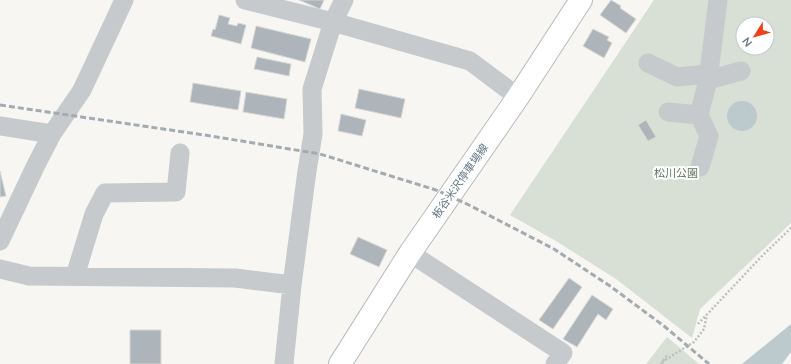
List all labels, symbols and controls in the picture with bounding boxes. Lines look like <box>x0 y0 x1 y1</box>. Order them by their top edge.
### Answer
north arrow <box>735 16 775 56</box>
text: N <box>739 34 756 50</box>
street label: 板谷米沢停車場線 <box>429 141 492 222</box>
park label: 松川公園 <box>654 166 698 181</box>

